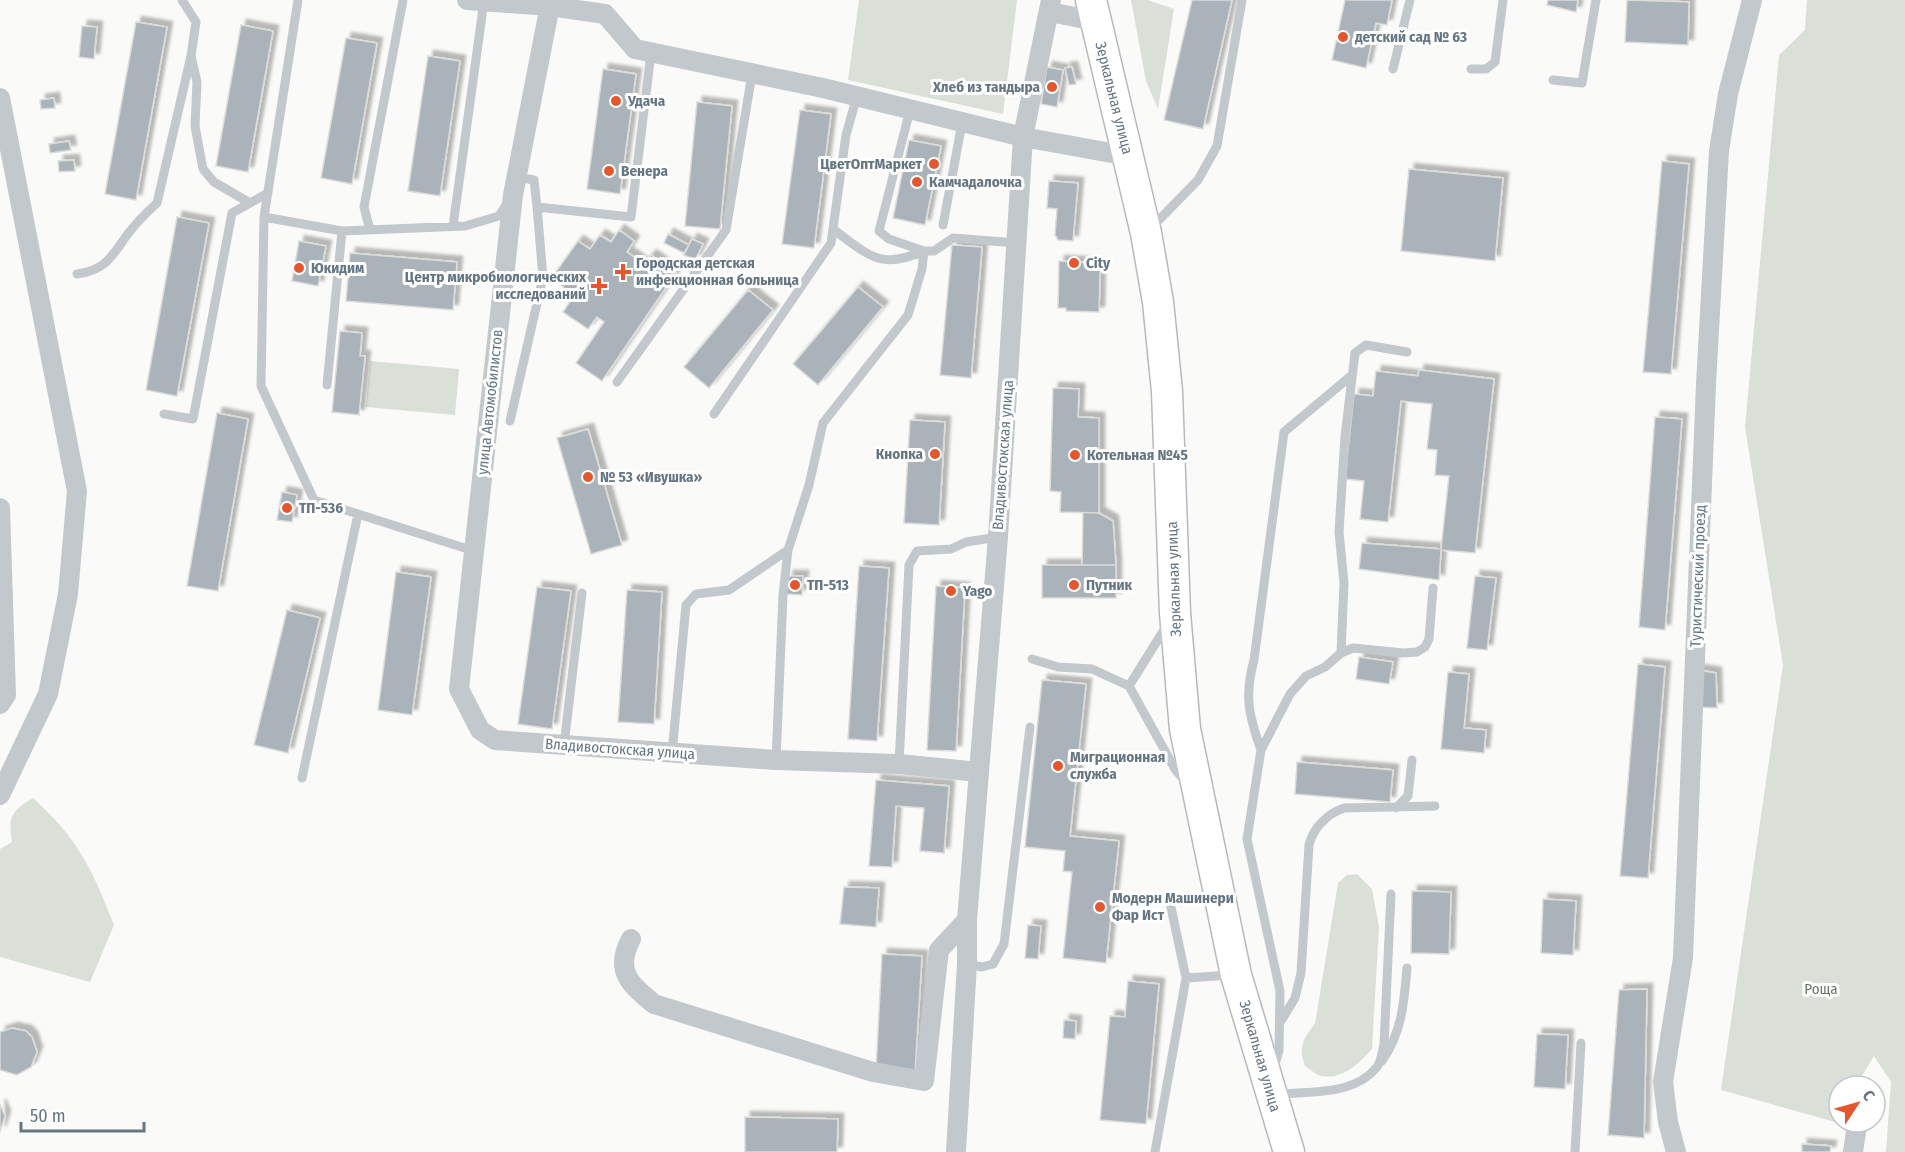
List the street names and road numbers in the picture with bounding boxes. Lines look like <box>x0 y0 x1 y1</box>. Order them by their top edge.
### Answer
street label: Зеркальная улица <box>1091 40 1137 156</box>
street label: улица Автомобилистов <box>473 328 507 476</box>
street label: Владивостокская улица <box>989 379 1017 531</box>
street label: Туристический проезд <box>1687 504 1709 648</box>
street label: Зеркальная улица <box>1163 521 1185 637</box>
street label: Владивостокская улица <box>544 735 696 763</box>
street label: Зеркальная улица <box>1235 998 1285 1114</box>

